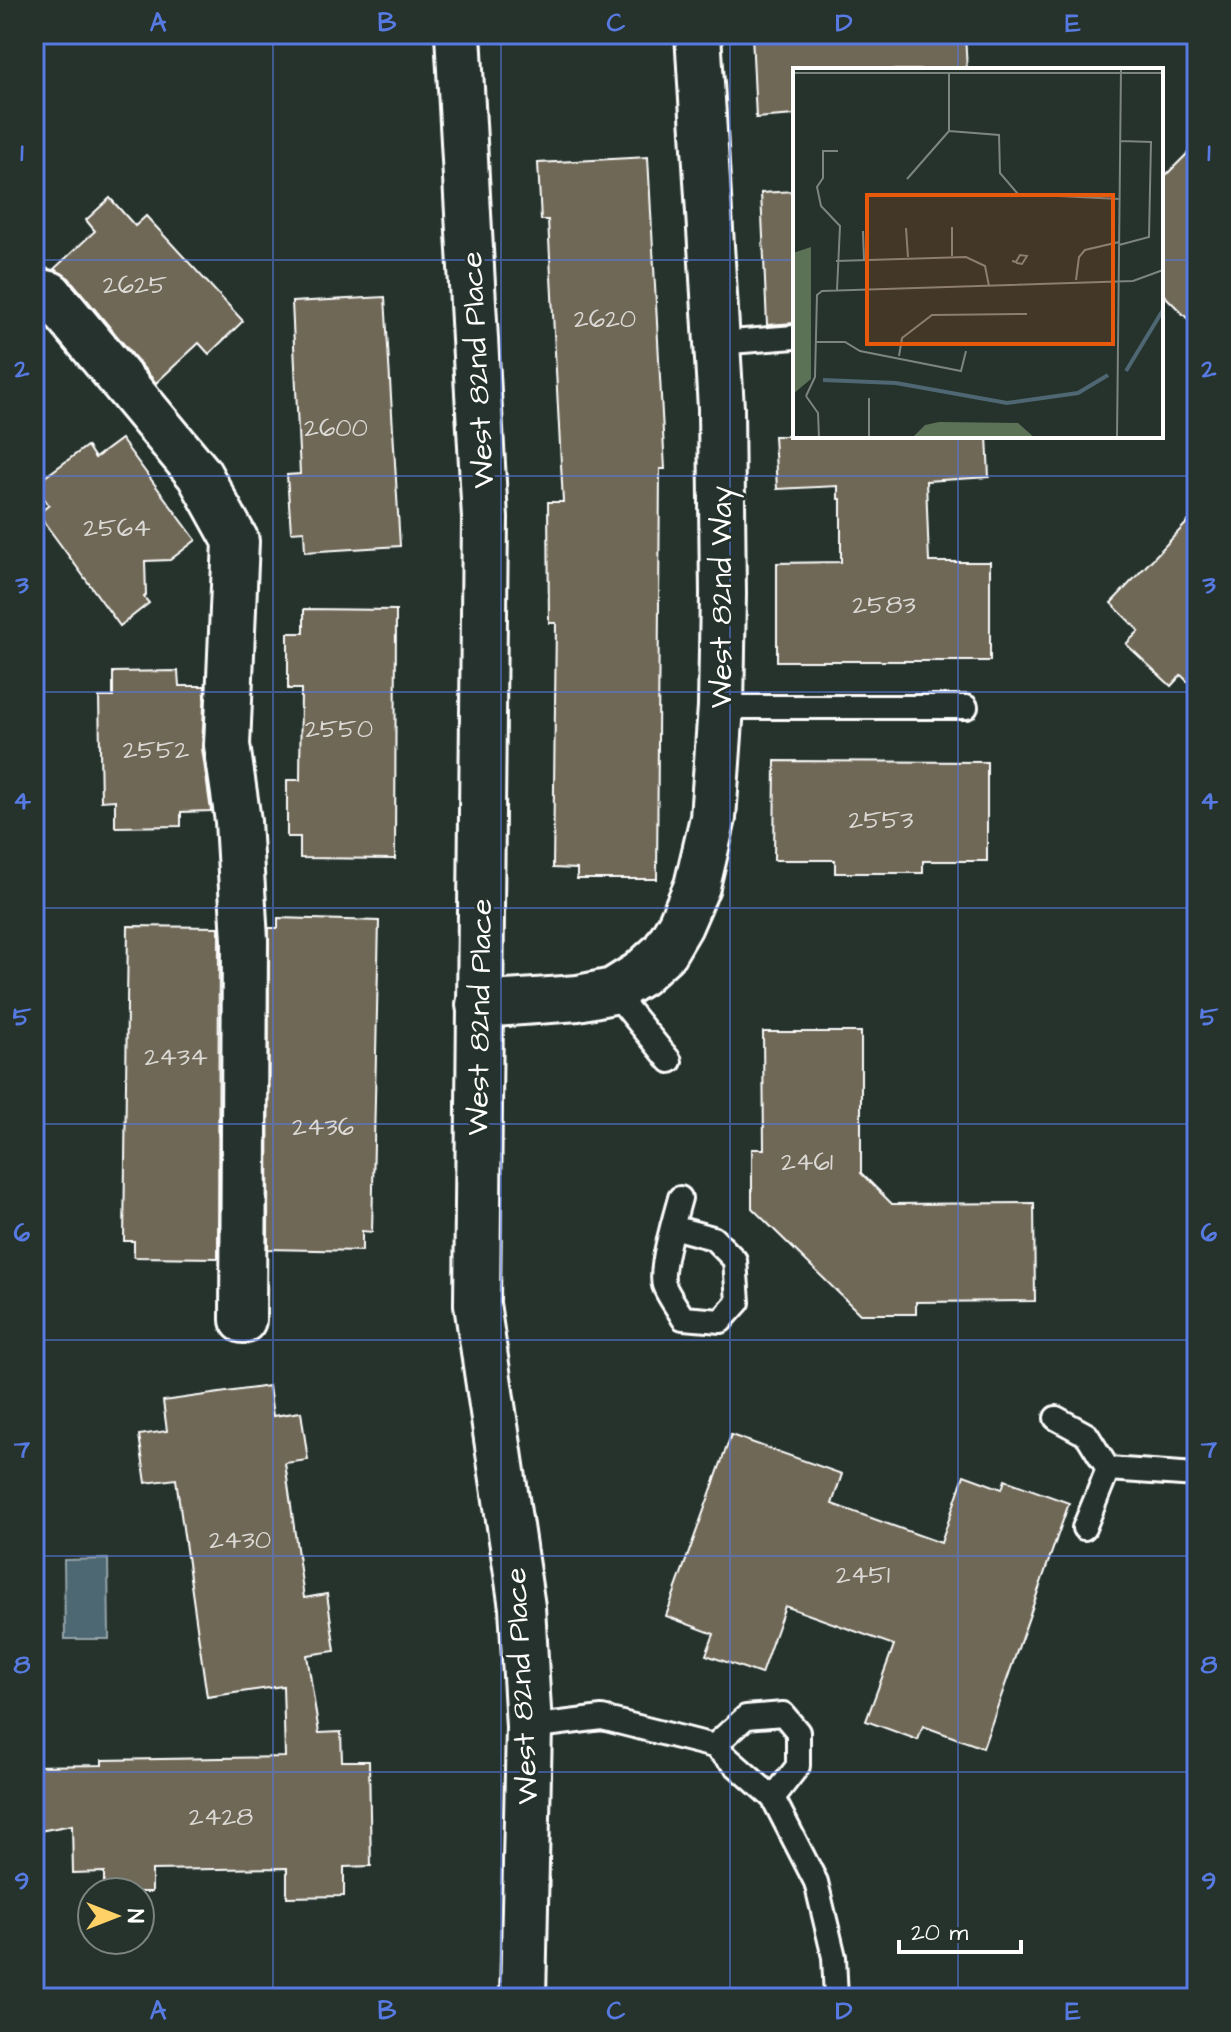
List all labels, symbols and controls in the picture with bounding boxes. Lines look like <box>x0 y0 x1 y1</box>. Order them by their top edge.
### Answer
text: A <box>150 5 167 41</box>
text: B <box>378 5 397 41</box>
text: C <box>607 5 626 41</box>
text: D <box>836 5 853 41</box>
text: E <box>1065 5 1081 41</box>
inset map <box>793 68 1163 438</box>
text: 1 <box>20 135 24 171</box>
text: 1 <box>1207 135 1211 171</box>
street label: West 82nd Place <box>451 251 505 489</box>
house number: 2625 <box>103 267 167 303</box>
house number: 2620 <box>574 301 636 337</box>
text: 2 <box>14 351 30 387</box>
text: 2 <box>1201 351 1217 387</box>
house number: 2600 <box>304 410 368 446</box>
street label: West 82nd Way <box>701 486 744 708</box>
house number: 2564 <box>83 510 151 546</box>
text: 3 <box>14 567 29 603</box>
text: 3 <box>1201 567 1216 603</box>
house number: 2583 <box>852 587 916 623</box>
house number: 2550 <box>305 711 373 747</box>
house number: 2552 <box>123 732 189 768</box>
text: 4 <box>13 783 31 819</box>
text: 4 <box>1200 783 1218 819</box>
house number: 2553 <box>849 802 913 838</box>
street label: West 82nd Place <box>457 898 503 1136</box>
text: 5 <box>13 999 32 1035</box>
text: 5 <box>1200 999 1219 1035</box>
house number: 2434 <box>144 1039 208 1075</box>
house number: 2436 <box>292 1109 354 1145</box>
house number: 2461 <box>781 1144 833 1180</box>
text: 6 <box>14 1215 31 1251</box>
text: 6 <box>1201 1215 1218 1251</box>
text: 7 <box>13 1431 30 1467</box>
text: 7 <box>1200 1431 1217 1467</box>
house number: 2430 <box>209 1522 271 1558</box>
house number: 2451 <box>836 1557 890 1593</box>
street label: West 82nd Place <box>495 1567 549 1805</box>
text: 8 <box>14 1647 31 1683</box>
text: 8 <box>1201 1647 1218 1683</box>
house number: 2428 <box>189 1799 253 1835</box>
text: 9 <box>15 1863 29 1899</box>
text: 9 <box>1202 1863 1216 1899</box>
north arrow <box>76 1876 156 1956</box>
scale bar <box>899 1904 1021 1954</box>
text: N <box>119 1909 150 1923</box>
text: 20 m <box>911 1916 968 1950</box>
text: A <box>150 1993 167 2029</box>
text: B <box>378 1993 397 2029</box>
text: C <box>607 1993 626 2029</box>
text: D <box>836 1993 853 2029</box>
text: E <box>1065 1993 1081 2029</box>

